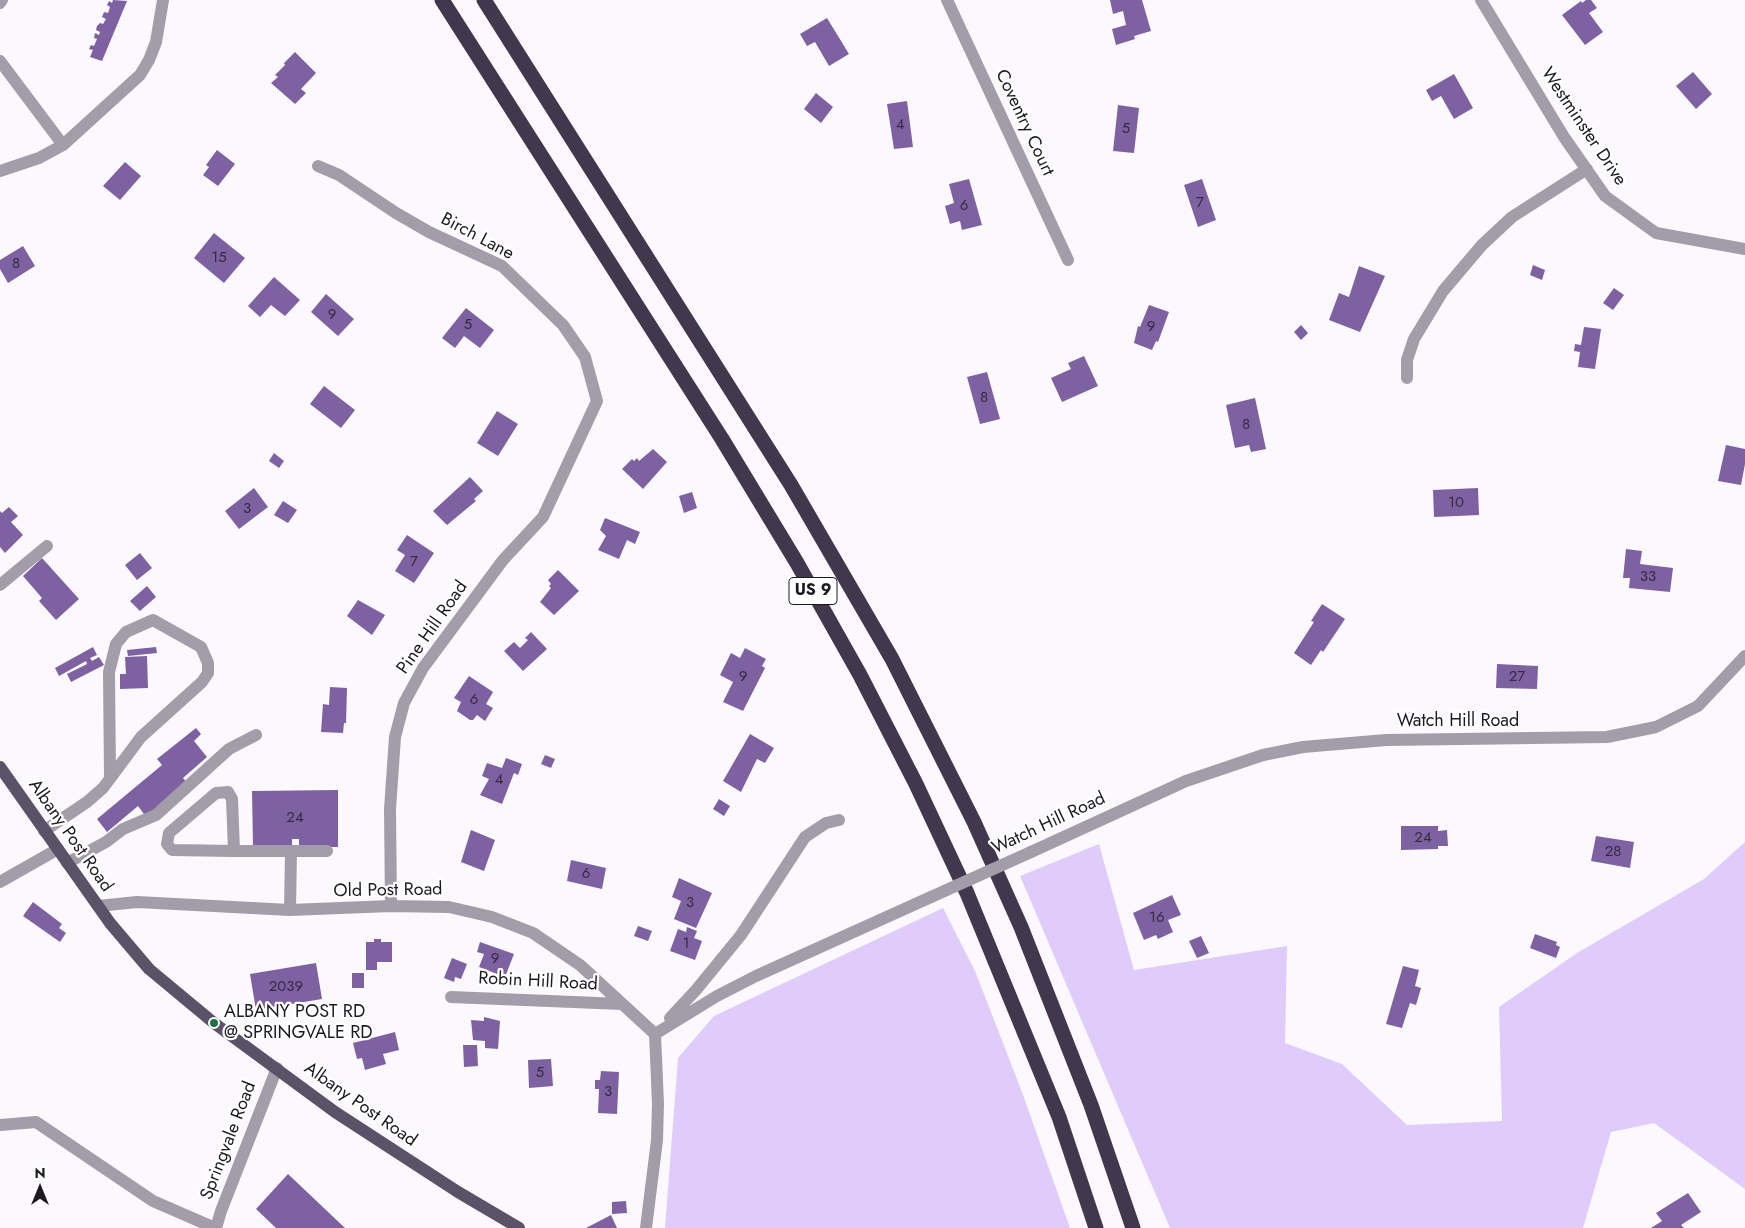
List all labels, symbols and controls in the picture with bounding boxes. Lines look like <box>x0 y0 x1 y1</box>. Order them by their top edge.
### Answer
street label: Westminster Drive <box>1536 64 1630 190</box>
street label: Coventry Court <box>990 66 1058 180</box>
house number: 4 <box>896 116 904 134</box>
house number: 5 <box>1122 120 1130 138</box>
house number: 7 <box>1196 194 1204 212</box>
house number: 6 <box>960 197 968 215</box>
street label: Birch Lane <box>437 209 517 265</box>
house number: 15 <box>211 249 227 267</box>
house number: 8 <box>12 255 20 273</box>
house number: 9 <box>328 306 336 324</box>
house number: 5 <box>464 316 472 334</box>
house number: 9 <box>1147 318 1155 336</box>
house number: 8 <box>980 389 988 407</box>
house number: 8 <box>1242 416 1250 434</box>
house number: 10 <box>1448 494 1464 512</box>
house number: 3 <box>243 500 251 518</box>
house number: 7 <box>410 553 418 571</box>
house number: 33 <box>1640 568 1656 586</box>
street label: Pine Hill Road <box>393 577 473 679</box>
road number: US 9 <box>789 578 837 604</box>
house number: 9 <box>739 668 747 686</box>
house number: 27 <box>1509 668 1525 686</box>
house number: 6 <box>470 691 478 709</box>
street label: Watch Hill Road <box>1397 711 1519 733</box>
house number: 4 <box>495 771 503 789</box>
street label: Albany Post Road <box>23 776 117 896</box>
street label: Watch Hill Road <box>989 788 1109 860</box>
house number: 24 <box>286 809 304 827</box>
house number: 24 <box>1414 829 1432 847</box>
house number: 28 <box>1605 843 1621 861</box>
house number: 6 <box>582 865 590 883</box>
street label: Old Post Road <box>333 879 443 903</box>
house number: 3 <box>686 894 694 912</box>
house number: 16 <box>1149 909 1165 927</box>
house number: 1 <box>683 935 689 953</box>
house number: 9 <box>491 950 499 968</box>
street label: Robin Hill Road <box>478 968 598 996</box>
house number: 2039 <box>269 978 303 996</box>
place label: ALBANY POST RD @ SPRINGVALE RD <box>224 1002 373 1044</box>
marker: ALBANY POST RD @ SPRINGVALE RD <box>208 1017 220 1029</box>
street label: Albany Post Road <box>300 1058 420 1152</box>
house number: 5 <box>536 1064 544 1082</box>
street label: Springvale Road <box>197 1079 261 1203</box>
house number: 3 <box>604 1083 612 1101</box>
north arrow <box>15 1163 65 1213</box>
text: N <box>34 1163 46 1183</box>

